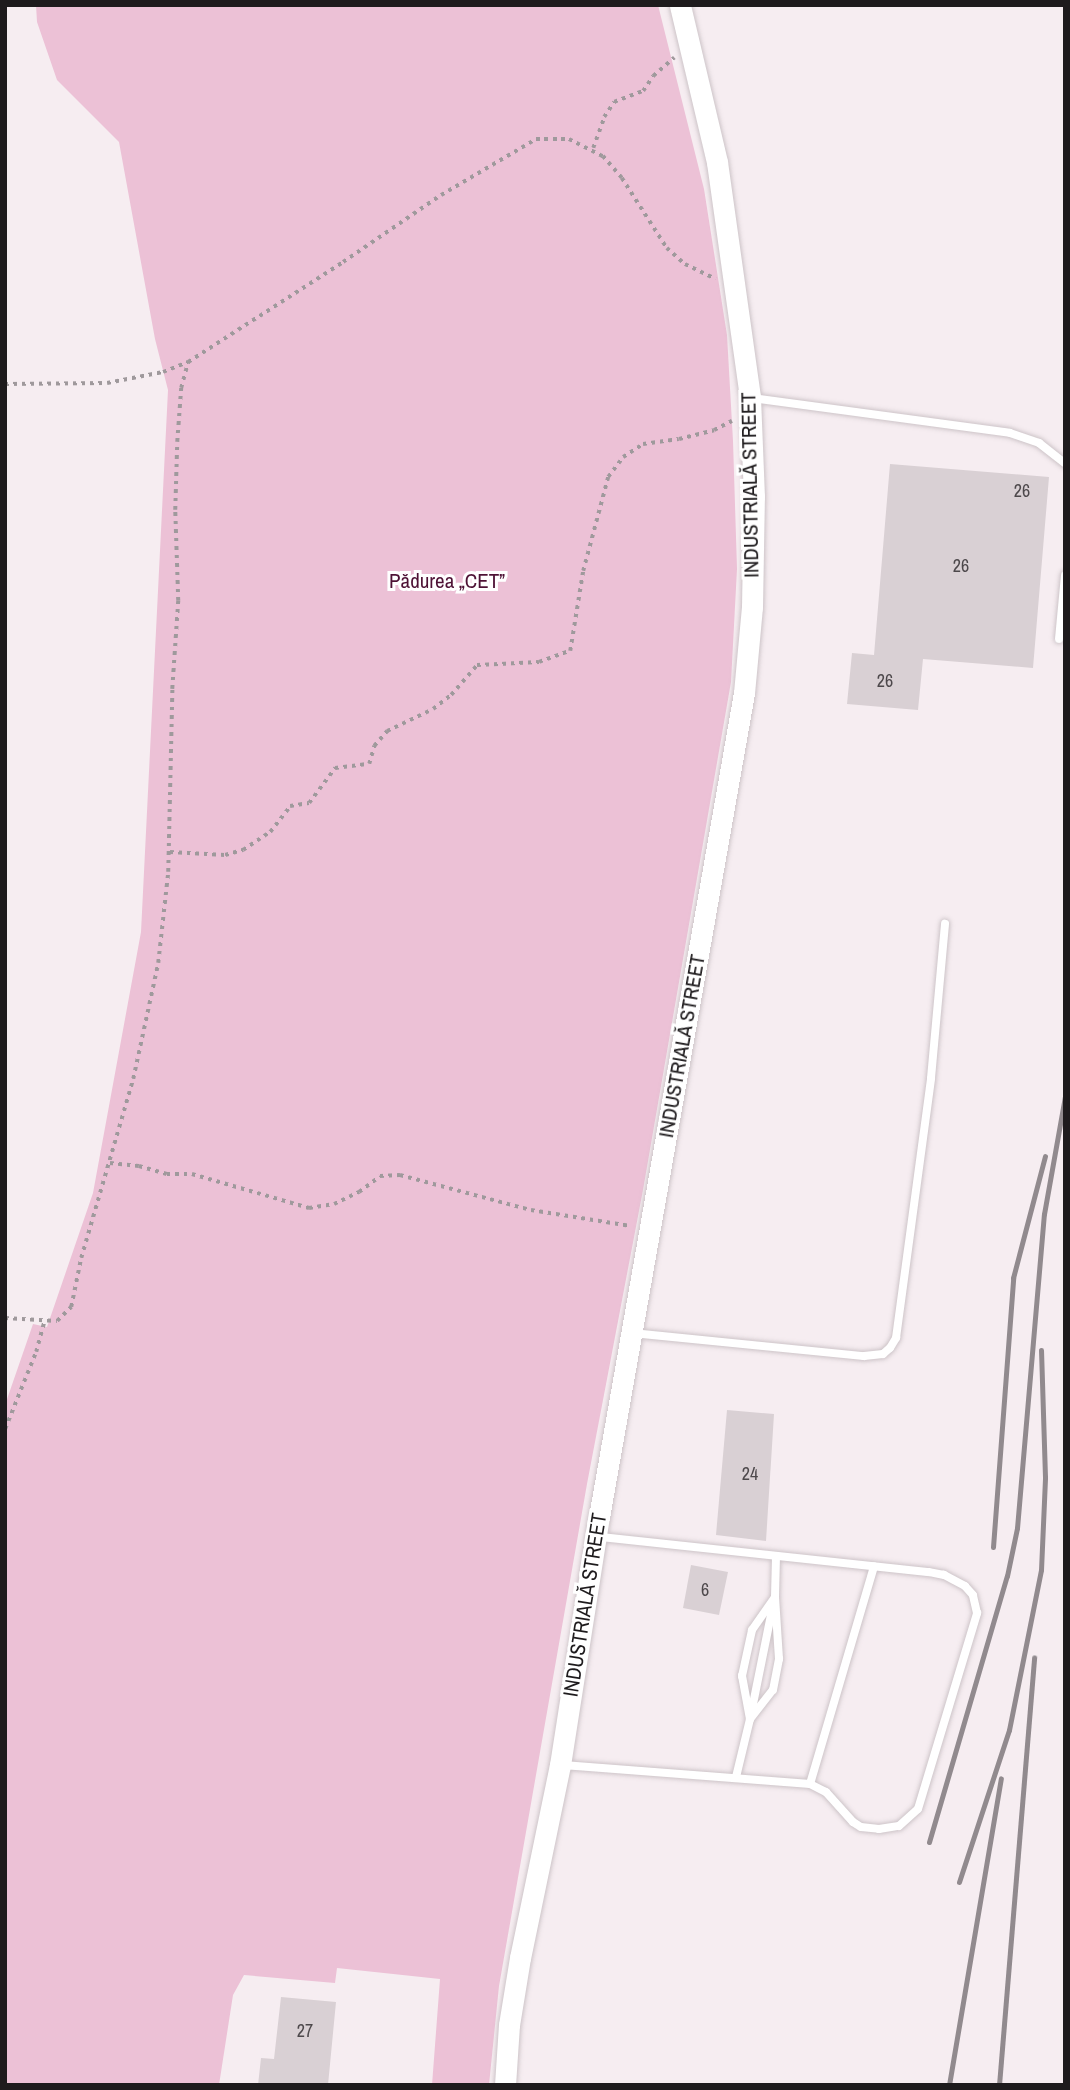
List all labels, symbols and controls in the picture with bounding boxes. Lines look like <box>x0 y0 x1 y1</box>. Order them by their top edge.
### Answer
street label: INDUSTRIALĂ STREET <box>736 392 764 578</box>
house number: 26 <box>1014 480 1030 502</box>
house number: 26 <box>953 555 969 577</box>
park label: Pădurea „CET” <box>389 568 505 594</box>
house number: 26 <box>877 670 893 692</box>
street label: INDUSTRIALĂ STREET <box>653 952 711 1140</box>
house number: 24 <box>742 1463 758 1485</box>
street label: INDUSTRIALĂ STREET <box>558 1511 612 1699</box>
house number: 6 <box>701 1579 709 1601</box>
house number: 27 <box>297 2020 313 2042</box>

